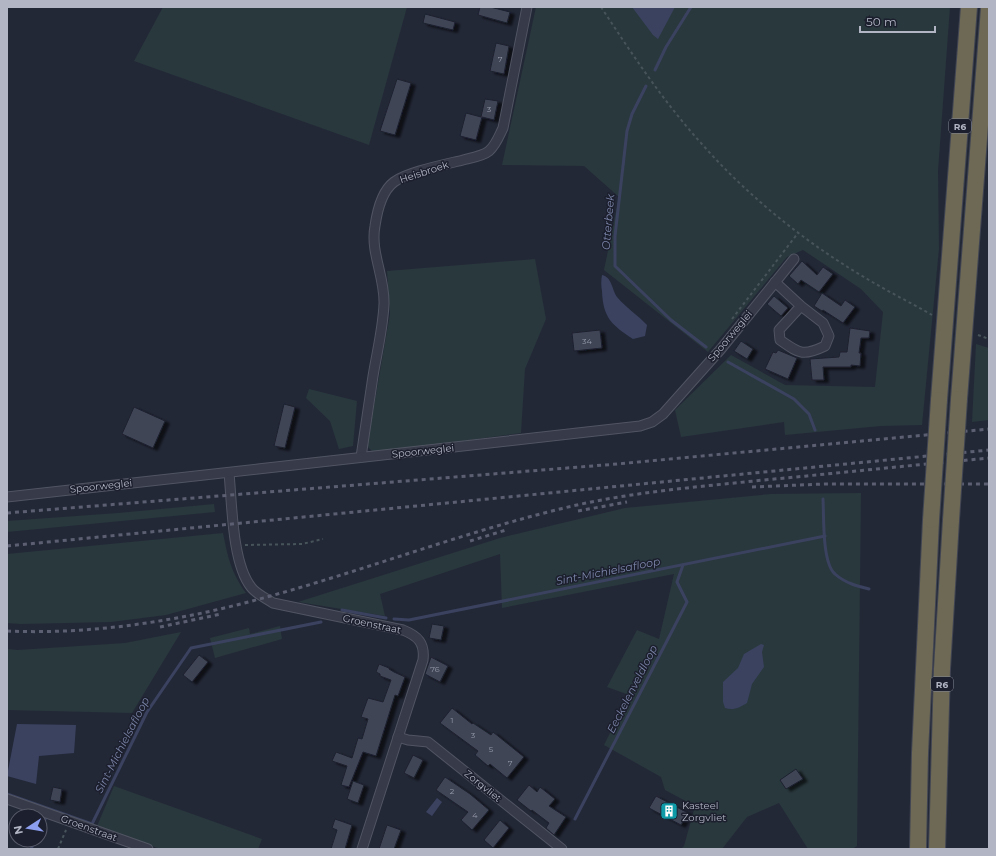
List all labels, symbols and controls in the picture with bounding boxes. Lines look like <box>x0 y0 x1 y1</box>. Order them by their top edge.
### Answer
scale bar <box>860 8 935 34</box>
text: 50 m <box>866 14 897 29</box>
house number: 7 <box>498 54 503 64</box>
house number: 3 <box>487 104 492 114</box>
road number: R6 <box>949 119 971 133</box>
street label: Heisbroek <box>398 158 450 186</box>
water label: Otterbeek <box>599 193 617 251</box>
street label: Spoorweglei <box>705 308 755 364</box>
house number: 34 <box>582 336 593 346</box>
street label: Spoorweglei <box>391 441 455 461</box>
street label: Spoorweglei <box>69 476 133 496</box>
water label: Sint-Michielsafloop <box>555 554 661 588</box>
street label: Groenstraat <box>342 611 402 637</box>
water label: Eeckelenveldloop <box>604 643 660 735</box>
house number: 76 <box>430 664 440 674</box>
road number: R6 <box>931 677 953 691</box>
water label: Sint-Michielsafloop <box>92 695 152 795</box>
house number: 1 <box>451 715 453 725</box>
house number: 3 <box>471 730 476 740</box>
house number: 5 <box>489 744 494 754</box>
house number: 7 <box>508 758 513 768</box>
street label: Zorgvliet <box>462 767 504 805</box>
house number: 2 <box>450 786 455 796</box>
place label: Kasteel Zorgvliet <box>682 799 726 824</box>
building icon: Kasteel Zorgvliet <box>659 801 679 821</box>
north arrow <box>8 808 48 848</box>
house number: 4 <box>472 810 478 820</box>
street label: Groenstraat <box>59 812 119 844</box>
text: N <box>10 824 26 836</box>

